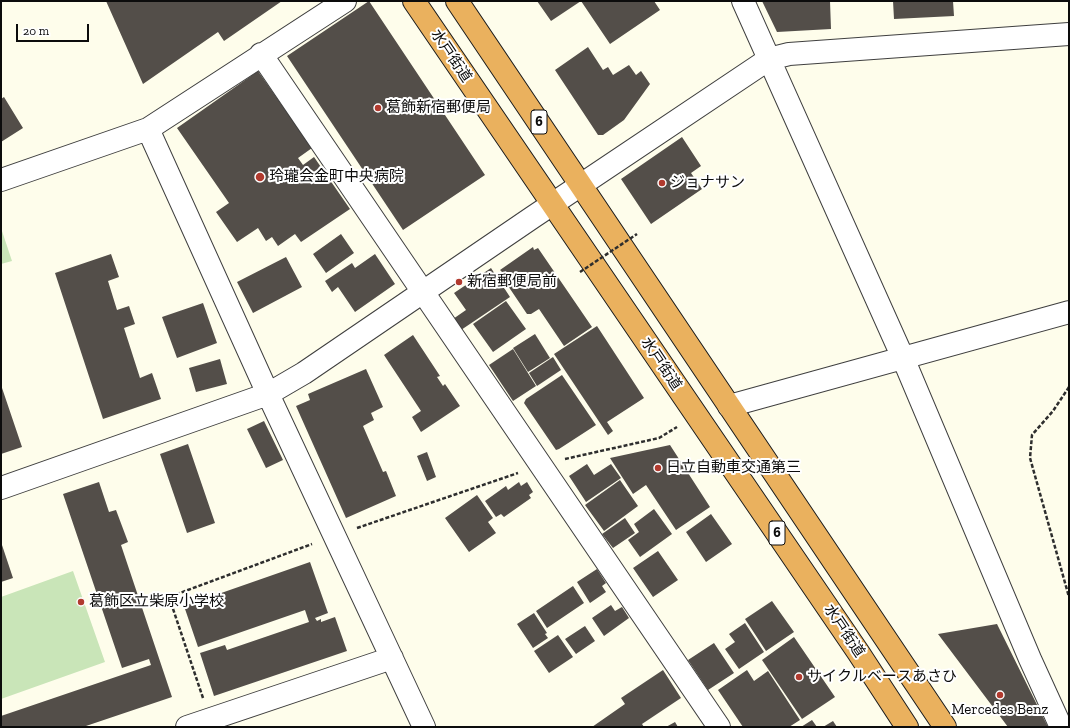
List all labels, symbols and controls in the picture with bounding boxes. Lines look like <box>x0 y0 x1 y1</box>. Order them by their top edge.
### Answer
scale bar <box>18 16 91 42</box>
text: 20 m <box>23 24 49 38</box>
street label: 水戸街道 <box>427 26 475 86</box>
place label: 葛飾新宿郵便局 <box>386 99 491 117</box>
marker: 葛飾新宿郵便局 <box>373 103 383 113</box>
road number: 6 <box>531 110 547 134</box>
place label: 玲瓏会金町中央病院 <box>269 168 404 186</box>
marker: 玲瓏会金町中央病院 <box>254 171 266 183</box>
place label: ジョナサン <box>670 174 745 192</box>
marker: ジョナサン <box>657 178 667 188</box>
place label: 新宿郵便局前 <box>467 273 557 291</box>
marker: 新宿郵便局前 <box>454 277 464 287</box>
street label: 水戸街道 <box>637 334 685 394</box>
place label: 日立自動車交通第三 <box>666 459 801 477</box>
marker: 日立自動車交通第三 <box>653 463 663 473</box>
road number: 6 <box>769 521 785 545</box>
place label: 葛飾区立柴原小学校 <box>89 593 224 611</box>
marker: 葛飾区立柴原小学校 <box>76 597 86 607</box>
street label: 水戸街道 <box>820 601 868 661</box>
place label: サイクルベースあさひ <box>807 668 957 686</box>
marker: サイクルベースあさひ <box>794 672 804 682</box>
marker: Mercedes Benz <box>995 690 1005 700</box>
place label: Mercedes Benz <box>951 701 1049 719</box>

